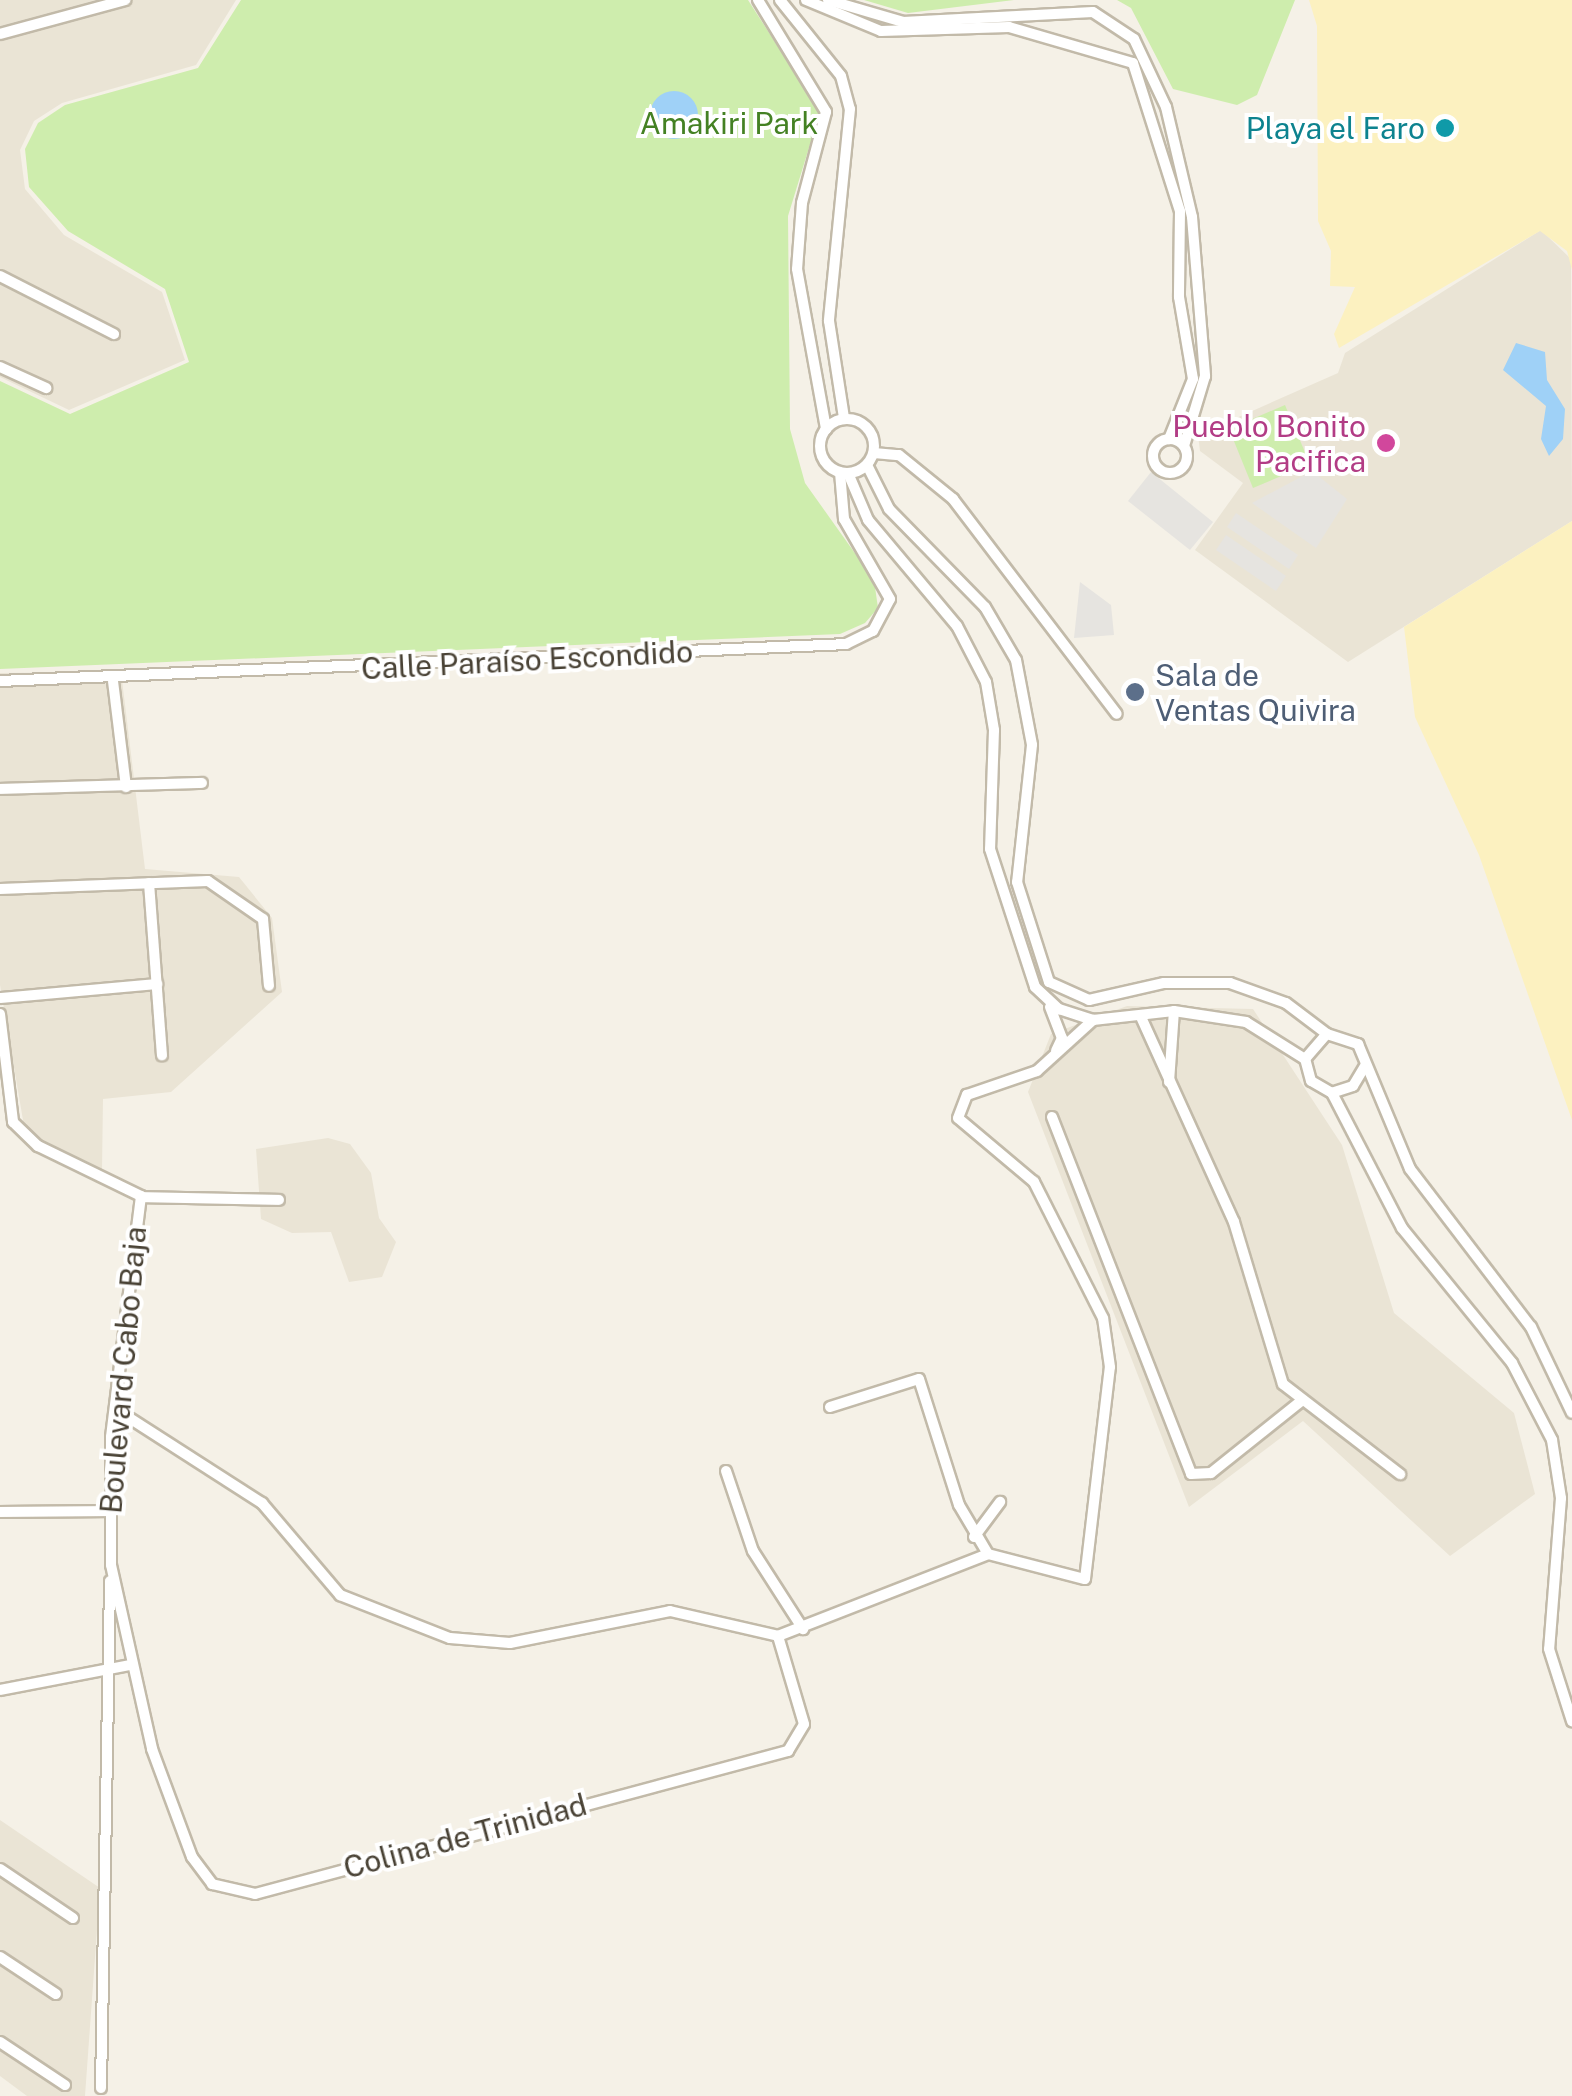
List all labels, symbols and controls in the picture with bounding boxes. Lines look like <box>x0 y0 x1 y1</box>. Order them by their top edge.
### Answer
park label: Amakiri Park <box>640 105 818 141</box>
place label: Playa el Faro <box>1245 110 1425 146</box>
marker: Playa el Faro <box>1434 117 1456 139</box>
place label: Pueblo Bonito Pacifica <box>1172 408 1366 478</box>
marker: Pueblo Bonito Pacifica <box>1375 432 1397 454</box>
street label: Calle Paraíso Escondido <box>360 633 694 687</box>
place label: Sala de Ventas Quivira <box>1155 657 1356 728</box>
marker: Sala de Ventas Quivira <box>1124 681 1146 703</box>
street label: Boulevard Cabo Baja <box>93 1225 153 1515</box>
street label: Colina de Trinidad <box>339 1786 591 1886</box>

